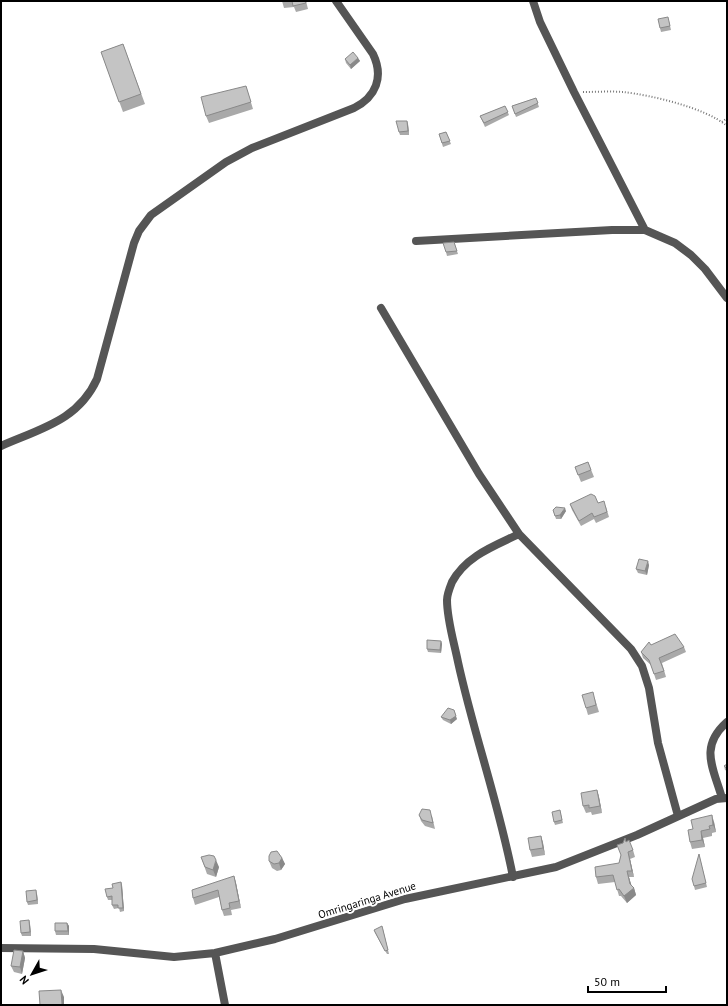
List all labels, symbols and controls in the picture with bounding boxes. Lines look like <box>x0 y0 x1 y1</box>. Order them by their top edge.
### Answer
street label: Omringaringa Avenue <box>316 878 418 922</box>
north arrow <box>12 954 52 994</box>
scale bar <box>588 968 666 994</box>
text: N <box>17 973 32 988</box>
text: 50 m <box>594 974 620 989</box>

